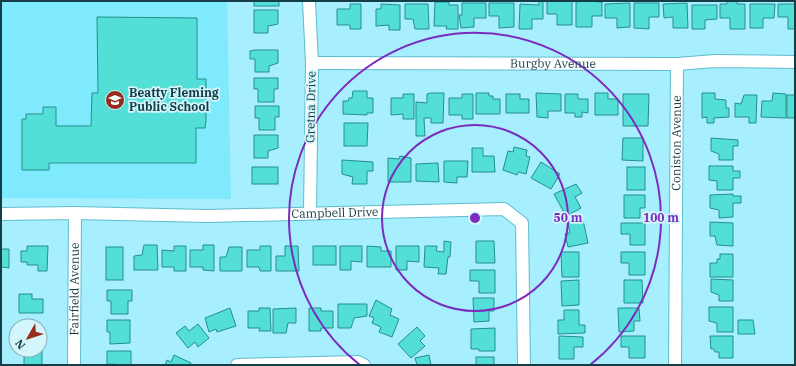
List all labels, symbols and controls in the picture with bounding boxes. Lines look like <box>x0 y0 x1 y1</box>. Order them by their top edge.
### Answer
street label: Burgby Avenue <box>510 56 596 71</box>
street label: Gretna Drive <box>302 71 319 143</box>
place label: Beatty Fleming Public School <box>129 85 219 114</box>
school or university icon: Beatty Fleming Public School <box>104 89 126 111</box>
street label: Coniston Avenue <box>668 95 684 191</box>
street label: Campbell Drive <box>291 204 379 221</box>
text: 50 m <box>554 210 583 225</box>
text: 100 m <box>643 210 679 225</box>
centre of rings <box>468 211 482 225</box>
street label: Fairfield Avenue <box>66 243 82 335</box>
north arrow <box>8 318 48 358</box>
text: N <box>12 336 28 352</box>

